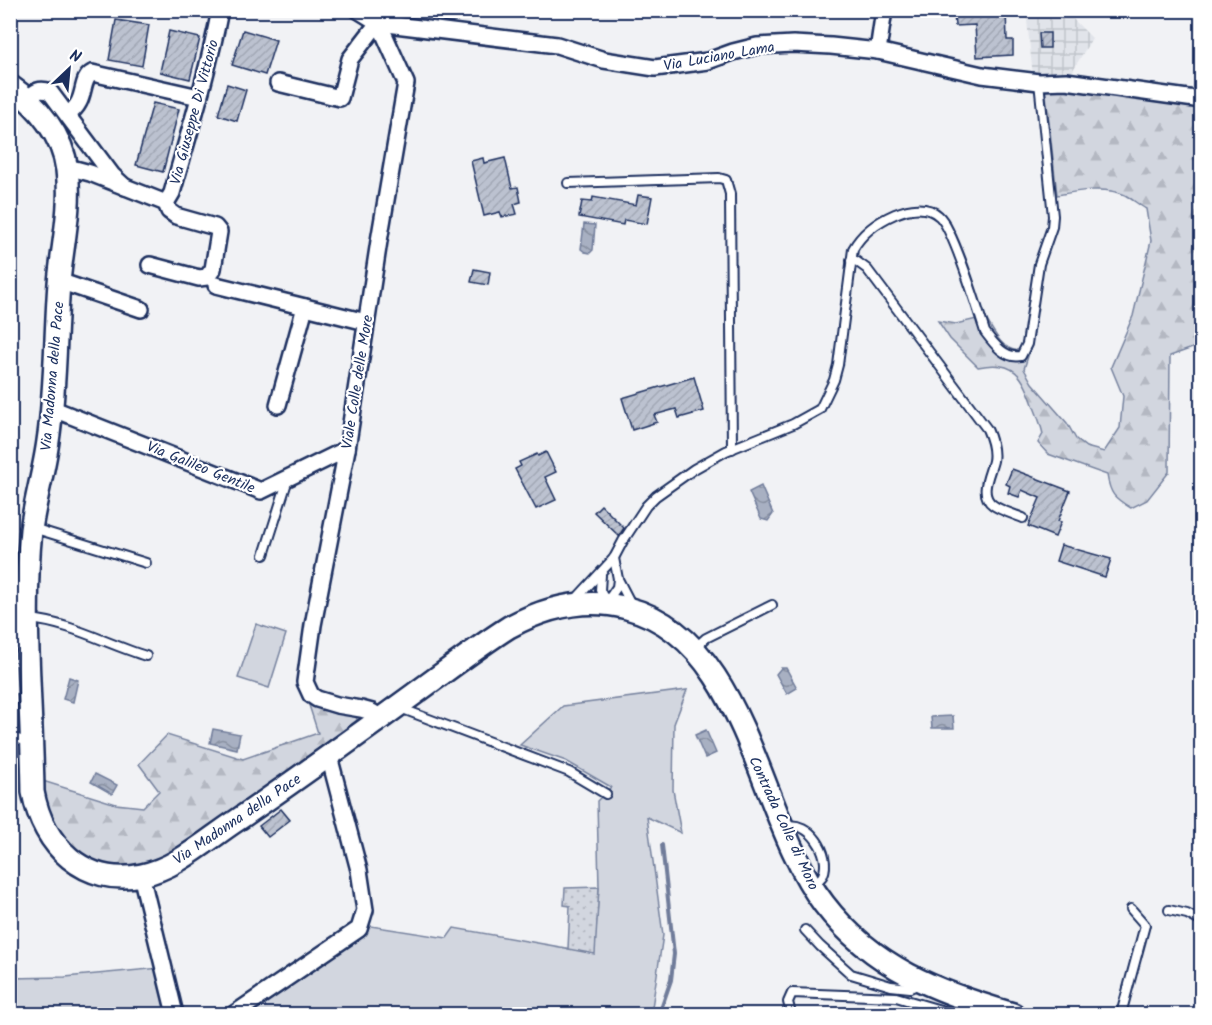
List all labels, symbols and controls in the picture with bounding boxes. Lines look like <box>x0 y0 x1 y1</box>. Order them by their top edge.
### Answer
street label: Via Luciano Lama <box>662 35 777 79</box>
street label: Via Giuseppe Di Vittorio <box>164 37 226 187</box>
north arrow <box>39 39 99 99</box>
text: N <box>65 43 85 70</box>
street label: Via Madonna della Pace <box>35 300 72 452</box>
street label: Viale Colle delle More <box>336 313 380 451</box>
street label: Via Galileo Gentile <box>143 435 259 501</box>
street label: Contrada Colle di Moro <box>741 752 825 895</box>
street label: Via Madonna della Pace <box>169 768 307 872</box>

